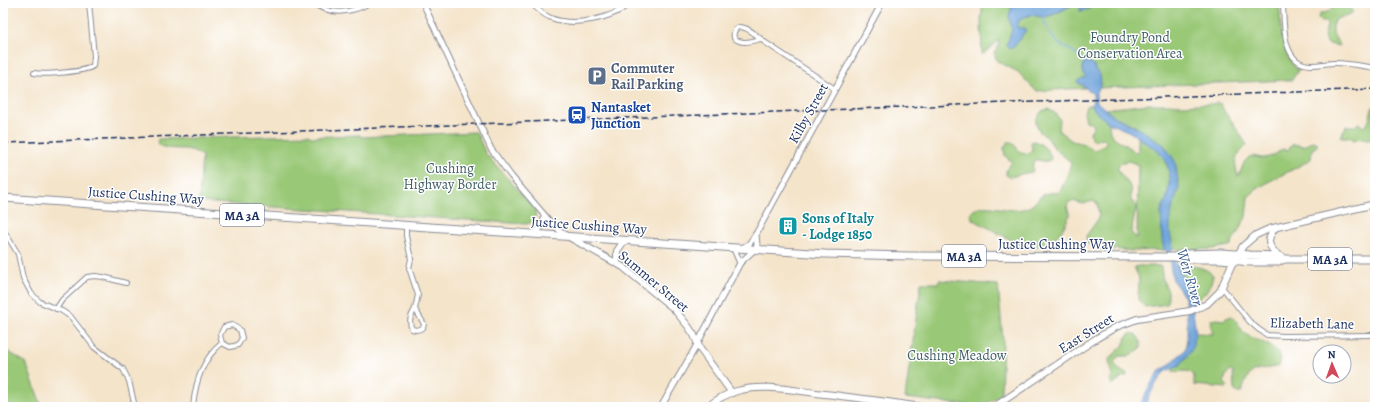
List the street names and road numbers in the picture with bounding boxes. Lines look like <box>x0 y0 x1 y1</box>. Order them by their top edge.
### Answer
street label: Kilby Street <box>784 79 833 147</box>
street label: Justice Cushing Way <box>87 182 205 209</box>
road number: MA 3A <box>220 204 264 226</box>
street label: Justice Cushing Way <box>530 212 648 239</box>
street label: Justice Cushing Way <box>998 235 1115 254</box>
road number: MA 3A <box>942 245 986 267</box>
street label: Summer Street <box>614 246 693 317</box>
road number: MA 3A <box>1308 248 1352 270</box>
street label: East Street <box>1055 309 1118 358</box>
street label: Elizabeth Lane <box>1270 313 1354 334</box>

